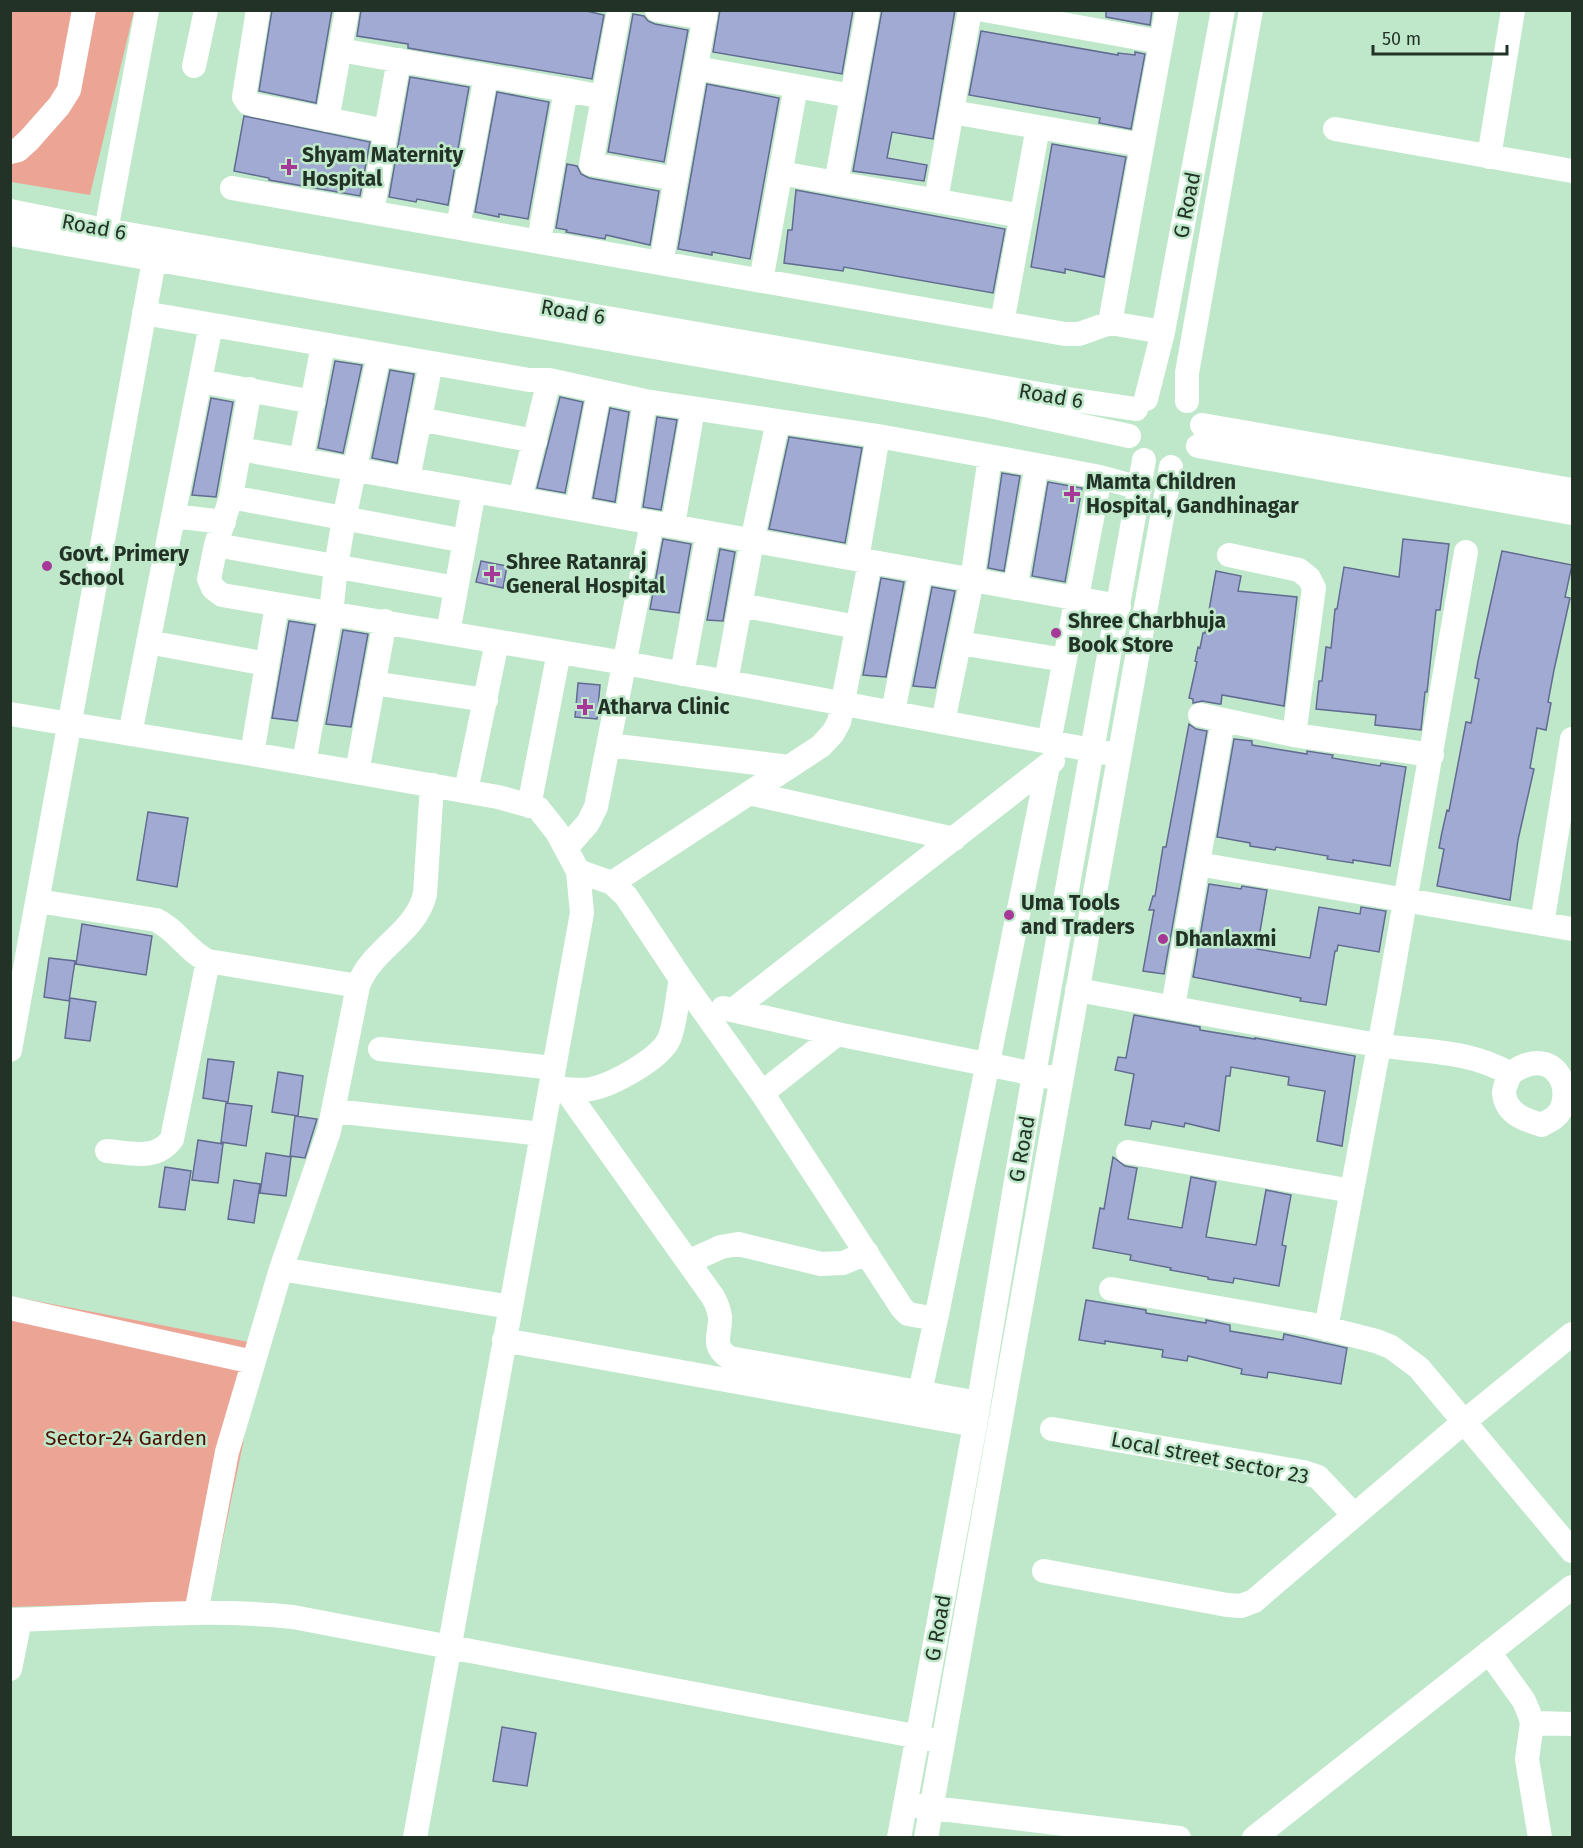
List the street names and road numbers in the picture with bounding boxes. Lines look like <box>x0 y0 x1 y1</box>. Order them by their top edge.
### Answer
street label: G Road <box>1168 170 1206 240</box>
street label: Road 6 <box>60 208 128 246</box>
street label: Road 6 <box>539 294 607 330</box>
street label: Road 6 <box>1017 378 1085 414</box>
street label: G Road <box>1003 1114 1041 1184</box>
street label: Local street sector 23 <box>1109 1426 1311 1490</box>
street label: G Road <box>919 1593 957 1663</box>

